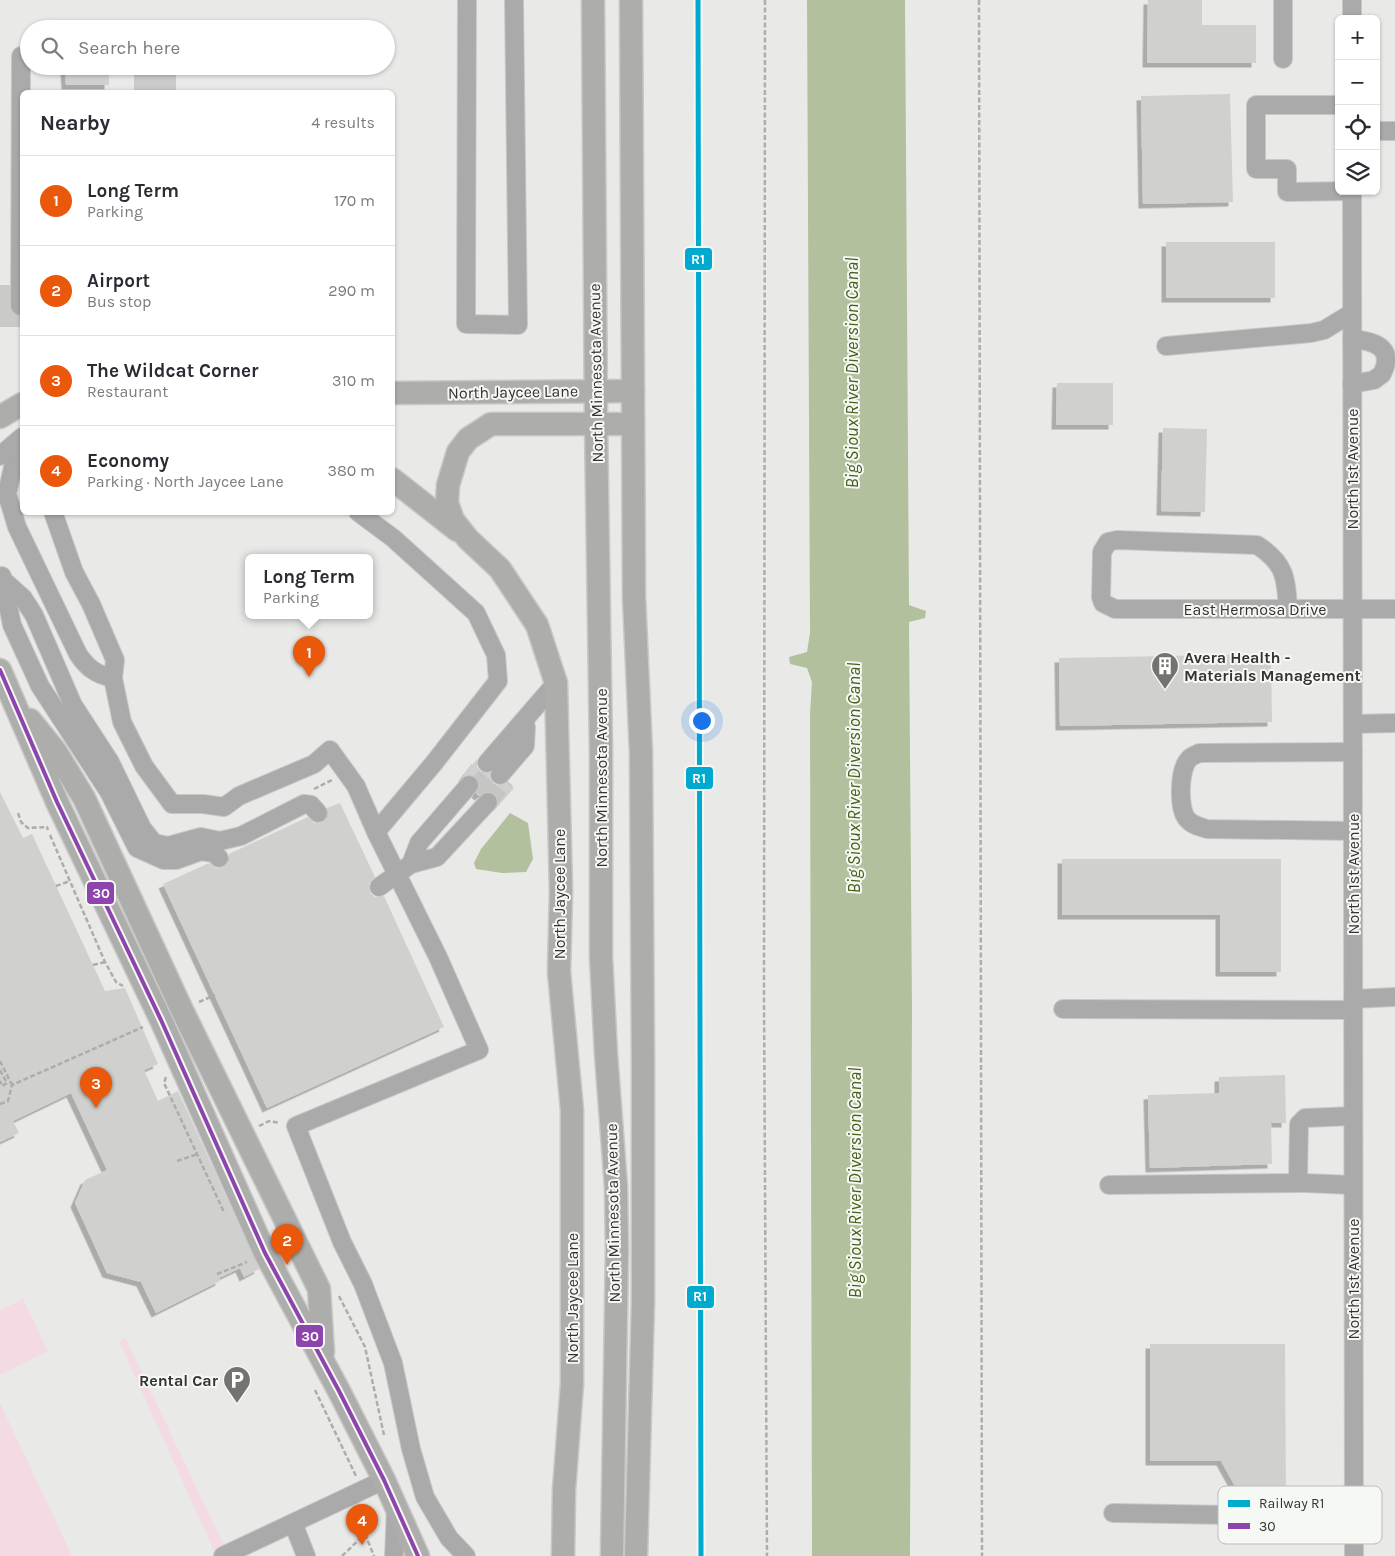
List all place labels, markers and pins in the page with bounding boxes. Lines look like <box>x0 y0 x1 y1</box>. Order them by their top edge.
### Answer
pin: 1 <box>293 636 325 677</box>
place label: Avera Health - Materials Management <box>1184 648 1361 685</box>
building icon: Avera Health - Materials Management <box>1150 651 1180 690</box>
pin: 3 <box>80 1067 112 1108</box>
pin: 2 <box>271 1224 303 1265</box>
parking icon: Rental Car <box>222 1365 252 1404</box>
place label: Rental Car <box>139 1371 219 1390</box>
pin: 4 <box>346 1504 378 1545</box>

